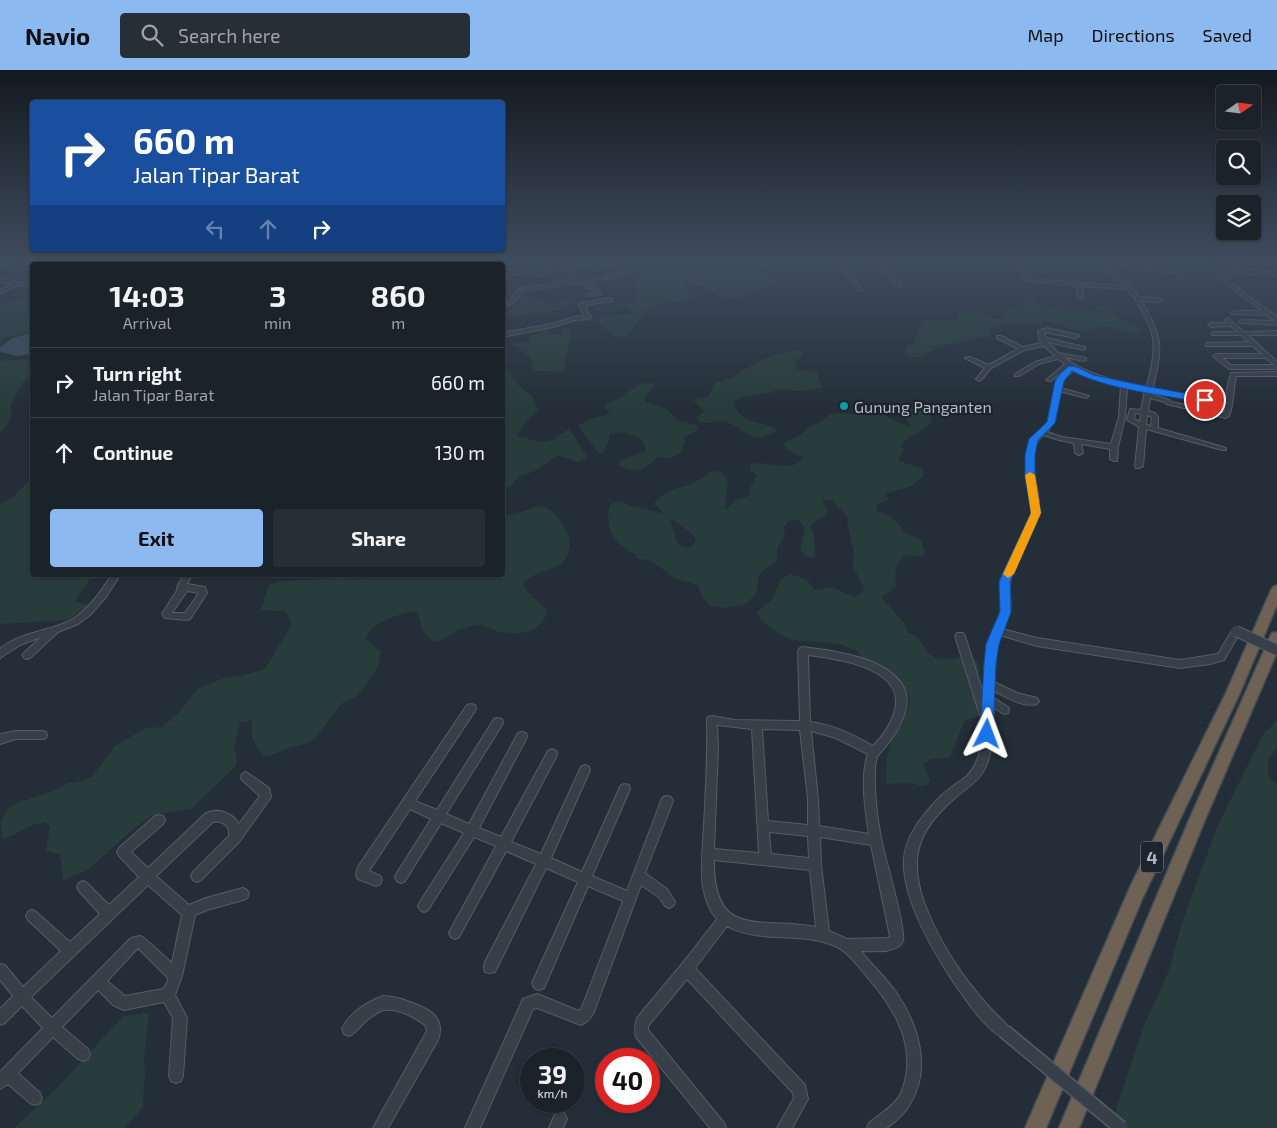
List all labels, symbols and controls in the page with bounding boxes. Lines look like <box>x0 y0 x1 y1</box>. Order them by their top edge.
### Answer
search box <box>120 13 470 58</box>
text: Navio <box>25 21 90 50</box>
icon: search <box>138 21 166 49</box>
text: Search here <box>178 24 280 47</box>
text: Map <box>1027 24 1064 46</box>
text: Directions <box>1092 24 1175 46</box>
text: Saved <box>1203 24 1252 46</box>
north arrow <box>1216 85 1261 130</box>
map controls <box>1216 85 1261 240</box>
text: 660 m <box>133 119 235 161</box>
icon: right <box>50 120 115 185</box>
button: search <box>1216 140 1261 185</box>
text: Jalan Tipar Barat <box>133 161 300 187</box>
button: layers <box>1216 195 1261 240</box>
icon: left <box>201 215 229 243</box>
icon: ahead <box>254 215 282 243</box>
icon: right <box>307 215 335 243</box>
text: 14:03 <box>109 277 185 313</box>
text: 3 <box>269 277 286 313</box>
text: 860 <box>370 277 426 313</box>
text: Arrival <box>123 313 171 332</box>
text: min <box>264 313 291 332</box>
text: m <box>391 313 405 332</box>
text: Turn right <box>93 362 181 385</box>
icon: right <box>50 369 78 397</box>
text: 660 m <box>431 371 485 394</box>
pin <box>1184 379 1226 421</box>
text: Jalan Tipar Barat <box>93 385 214 404</box>
icon: arrive <box>1191 386 1219 414</box>
place label: Gunung Panganten <box>854 397 992 416</box>
marker: Gunung Panganten <box>838 400 850 412</box>
icon: ahead <box>50 439 78 467</box>
text: Continue <box>93 441 173 464</box>
text: 130 m <box>435 441 485 464</box>
button: Exit <box>50 509 263 567</box>
button: Share <box>273 509 485 567</box>
position arrow <box>960 707 1012 759</box>
road number: 4 <box>1141 842 1163 872</box>
speed limit sign: 40 <box>595 1048 660 1113</box>
text: 39 <box>538 1059 567 1089</box>
text: km/h <box>538 1086 567 1100</box>

